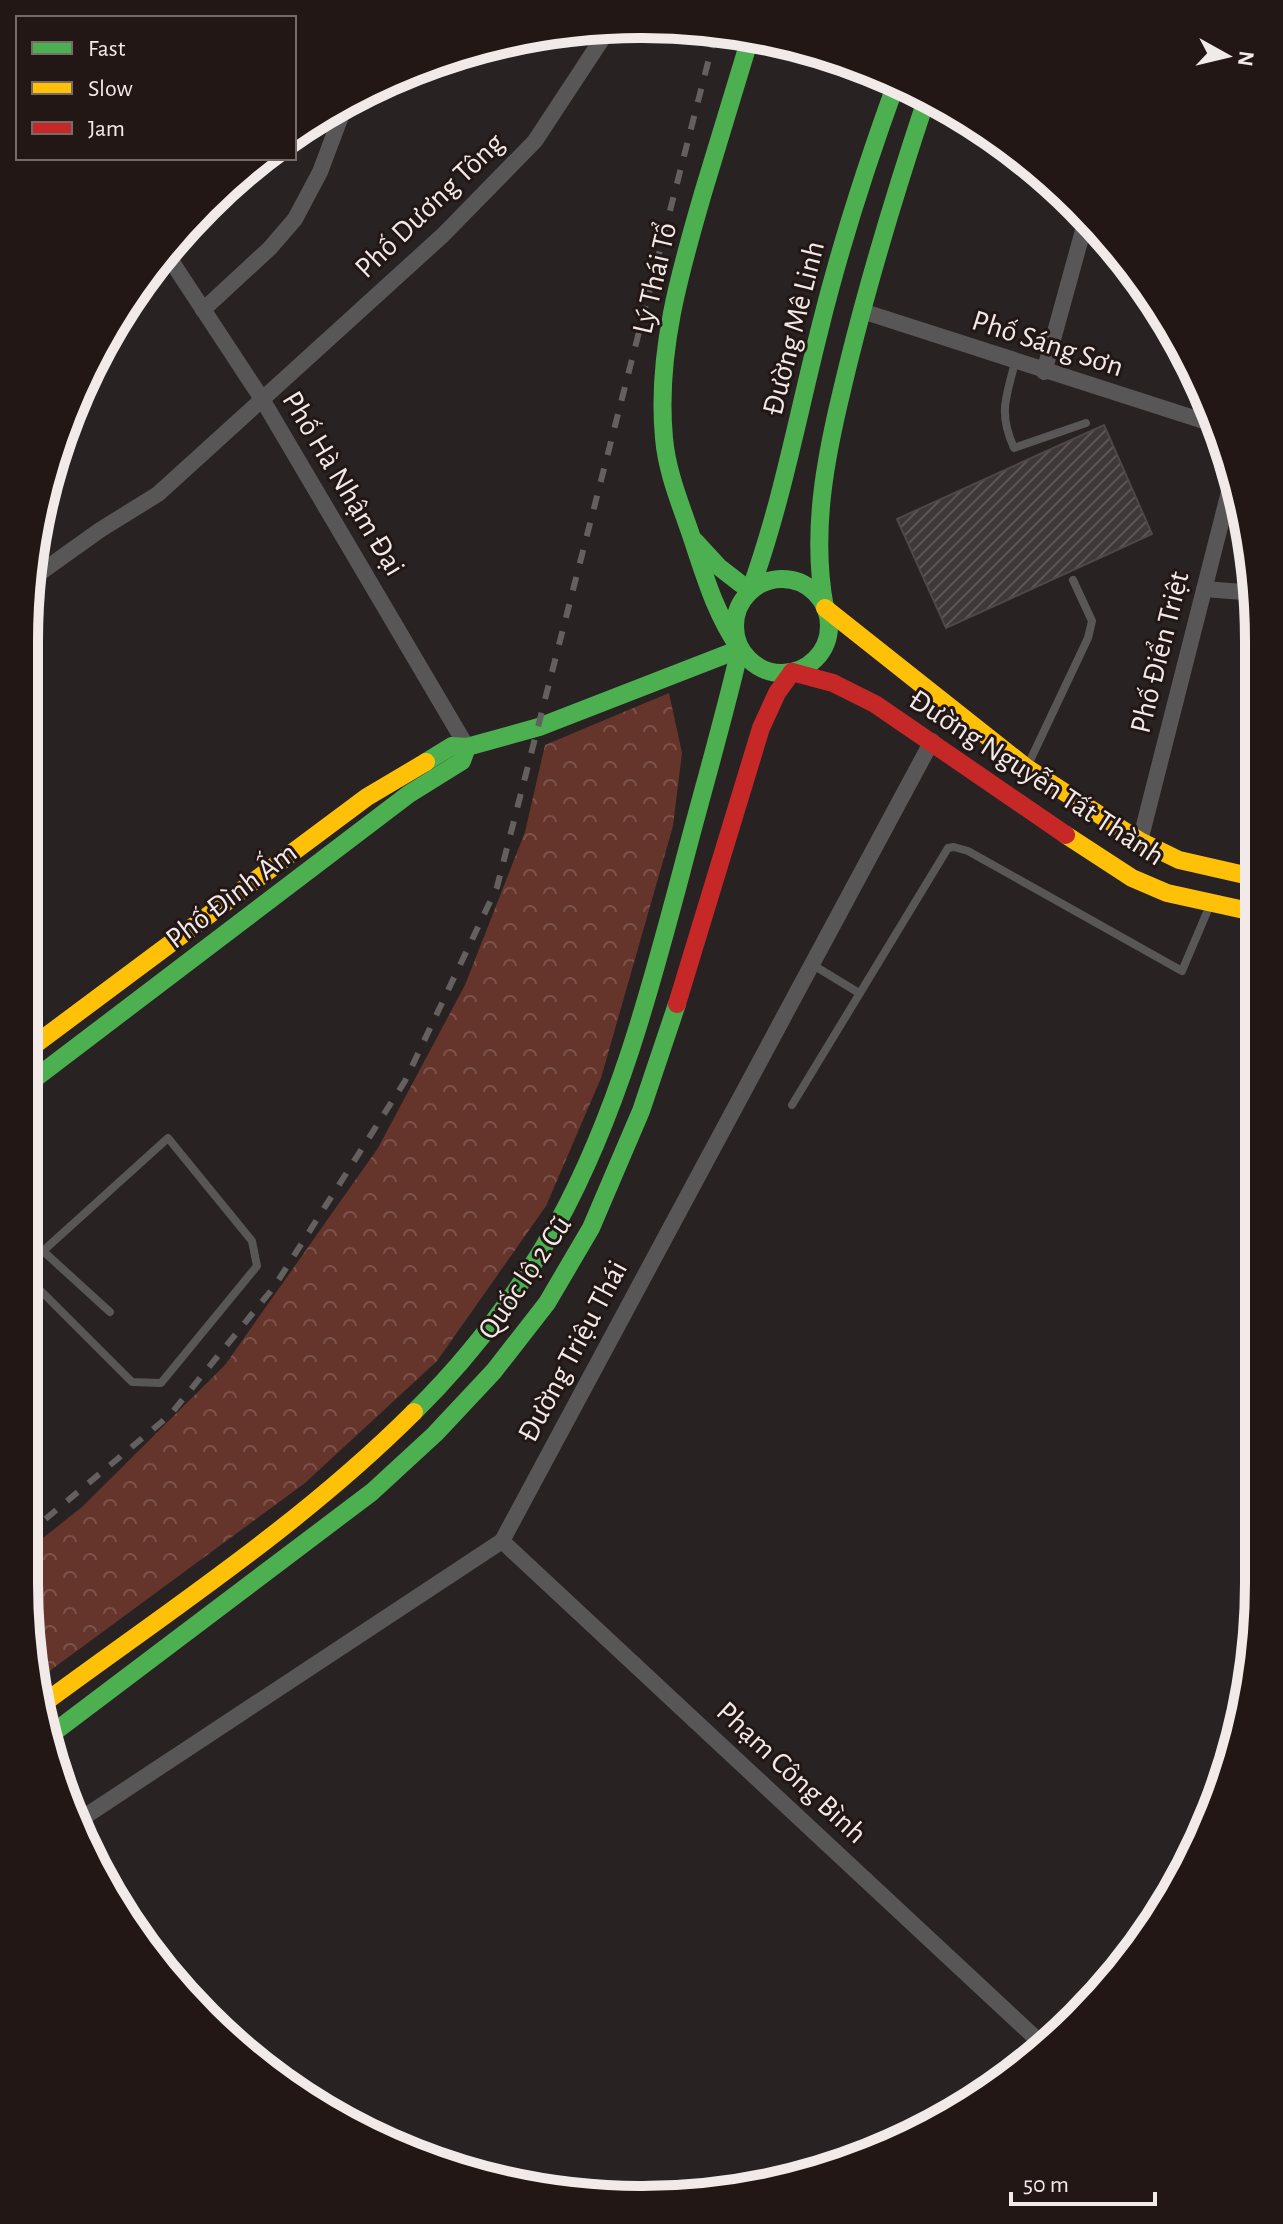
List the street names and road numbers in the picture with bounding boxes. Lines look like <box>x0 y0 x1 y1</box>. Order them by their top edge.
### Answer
street label: Phố Dương Tông <box>350 127 510 284</box>
street label: Lý Thái Tổ <box>626 219 682 337</box>
street label: Đường Mê Linh <box>758 238 830 418</box>
street label: Phố Sáng Sơn <box>968 305 1127 383</box>
street label: Phố Hà Nhậm Đại <box>276 386 410 581</box>
street label: Phố Điển Triệt <box>1123 567 1195 736</box>
street label: Đường Nguyễn Tất Thành <box>904 683 1170 871</box>
street label: Phố Đình Ấm <box>158 833 303 954</box>
street label: Quốc lộ 2 Cũ <box>473 1210 577 1345</box>
street label: Đường Triệu Thái <box>512 1256 633 1447</box>
street label: Phạm Công Bình <box>711 1696 872 1849</box>

